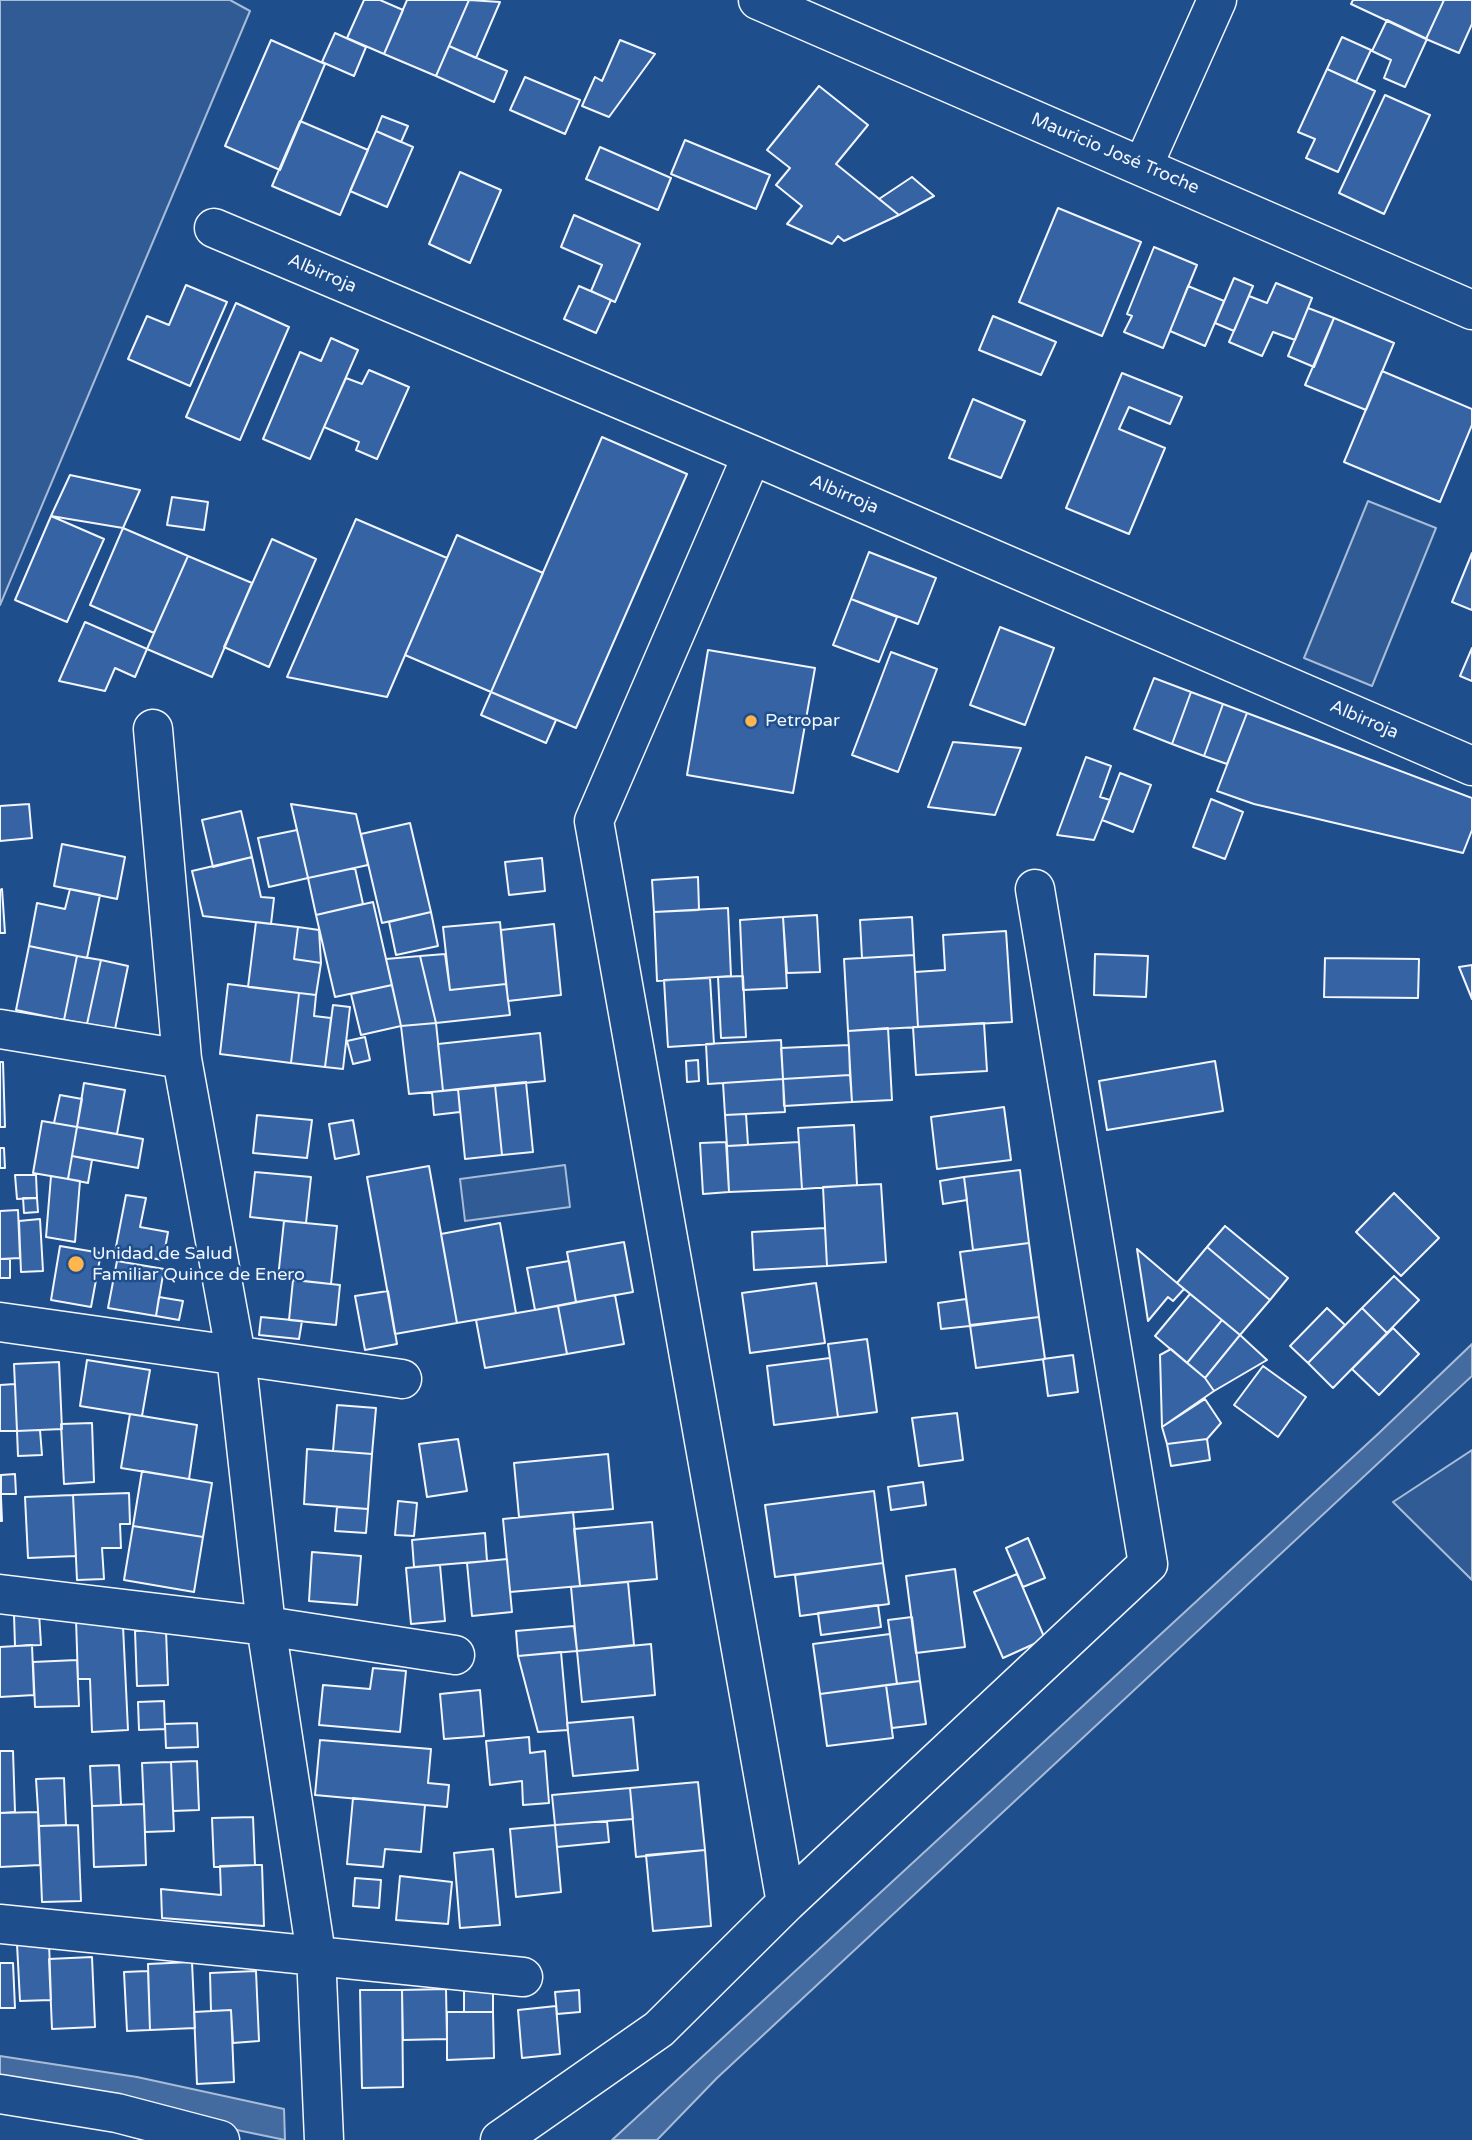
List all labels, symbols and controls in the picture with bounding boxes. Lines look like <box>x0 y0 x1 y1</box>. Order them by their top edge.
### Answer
street label: Mauricio José Troche <box>1028 109 1202 199</box>
street label: Albirroja <box>284 250 360 298</box>
street label: Albirroja <box>806 471 882 519</box>
street label: Albirroja <box>1326 696 1402 744</box>
place label: Petropar <box>765 710 840 732</box>
marker: Petropar <box>743 713 759 729</box>
place label: Unidad de Salud Familiar Quince de Enero <box>92 1243 305 1286</box>
marker: Unidad de Salud Familiar Quince de Enero <box>66 1254 86 1274</box>

